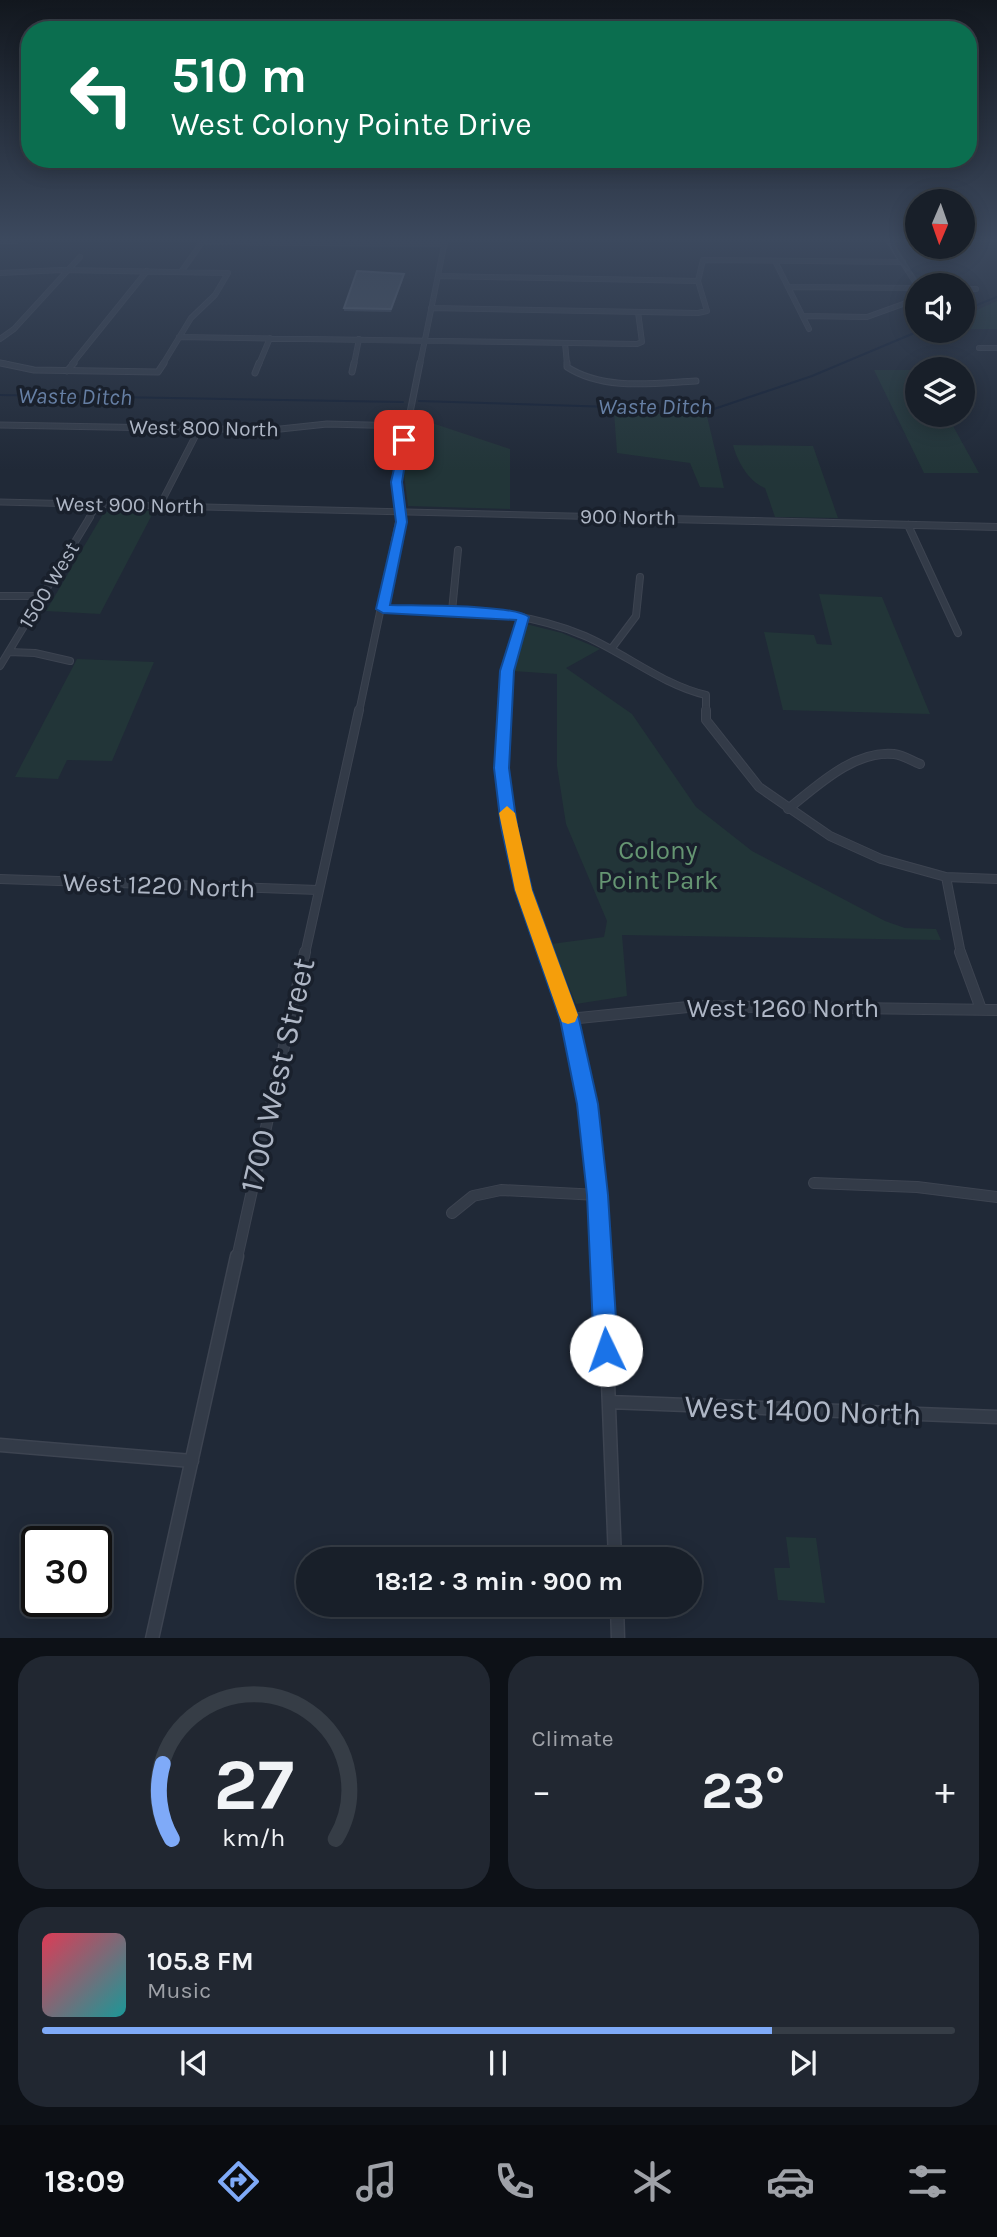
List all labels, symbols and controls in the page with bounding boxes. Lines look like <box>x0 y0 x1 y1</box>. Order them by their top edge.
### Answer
text: 510 m <box>171 47 307 104</box>
icon: left <box>56 49 147 140</box>
text: West Colony Pointe Drive <box>171 106 532 143</box>
north arrow <box>905 189 975 259</box>
map controls <box>905 189 975 427</box>
button: sound <box>905 273 975 343</box>
button: layers <box>905 357 975 427</box>
water label: Waste Ditch <box>18 382 132 411</box>
water label: Waste Ditch <box>598 393 712 420</box>
pin <box>374 410 434 470</box>
street label: West 800 North <box>129 415 279 441</box>
icon: arrive <box>385 421 423 459</box>
street label: West 900 North <box>55 492 205 518</box>
street label: 900 North <box>580 504 676 530</box>
street label: 1500 West <box>14 537 84 633</box>
park label: Colony Point Park <box>598 835 718 896</box>
street label: West 1220 North <box>62 867 256 904</box>
street label: 1700 West Street <box>233 954 322 1196</box>
street label: West 1260 North <box>687 993 879 1024</box>
position arrow <box>569 1313 643 1387</box>
street label: West 1400 North <box>684 1388 922 1433</box>
speed limit sign: 30 <box>21 1526 112 1617</box>
text: 18:12 · 3 min · 900 m <box>375 1566 623 1597</box>
text: Climate <box>532 1725 614 1752</box>
text: 27 <box>214 1742 294 1827</box>
text: 23° <box>701 1760 785 1821</box>
text: − <box>532 1769 551 1814</box>
text: + <box>935 1769 955 1814</box>
text: km/h <box>222 1822 285 1851</box>
text: 105.8 FM <box>147 1946 254 1977</box>
text: Music <box>147 1977 211 2004</box>
icon: previous <box>175 2044 213 2082</box>
icon: pause <box>479 2044 517 2082</box>
icon: next <box>784 2044 822 2082</box>
icon: directions <box>214 2157 263 2206</box>
icon: music <box>352 2157 401 2206</box>
icon: phone <box>490 2157 539 2206</box>
icon: climate <box>628 2157 677 2206</box>
icon: car <box>766 2157 815 2206</box>
icon: filters <box>903 2157 952 2206</box>
text: 18:09 <box>44 2163 125 2200</box>

